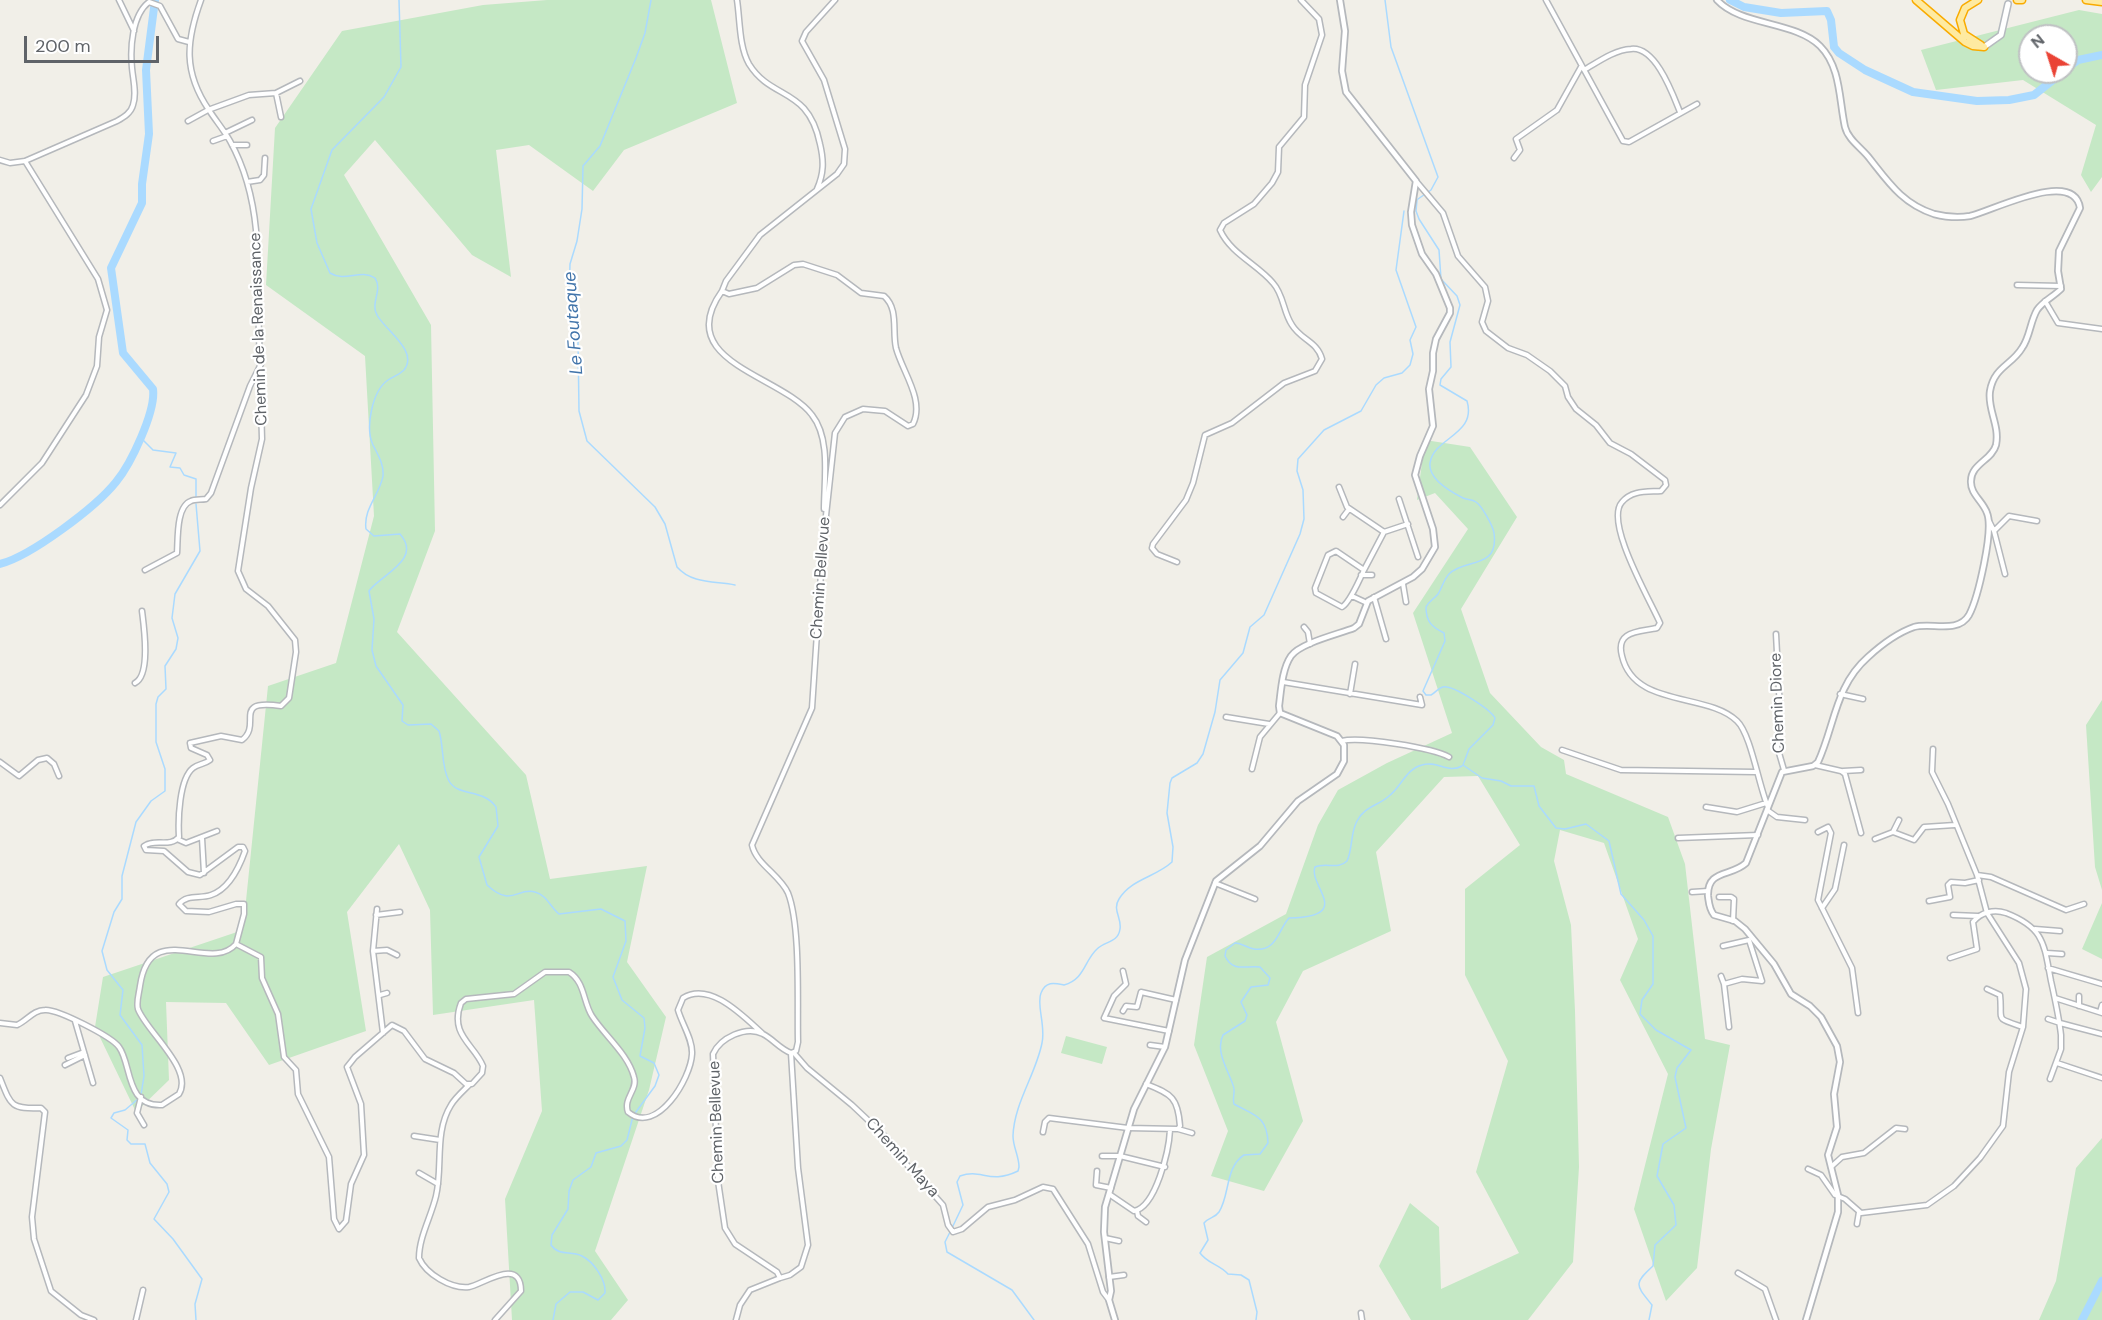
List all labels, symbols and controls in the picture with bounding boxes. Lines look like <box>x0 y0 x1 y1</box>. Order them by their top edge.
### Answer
scale bar <box>27 24 162 62</box>
north arrow <box>2018 24 2078 84</box>
text: N <box>2026 29 2049 53</box>
text: 200 m <box>35 34 91 58</box>
street label: Chemin de la Renaissance <box>246 232 272 426</box>
water label: Le Foutaque <box>560 271 588 375</box>
street label: Chemin Bellevue <box>807 516 835 640</box>
street label: Chemin Diore <box>1767 653 1789 753</box>
street label: Chemin Bellevue <box>705 1060 729 1184</box>
street label: Chemin Maya <box>861 1114 943 1202</box>

